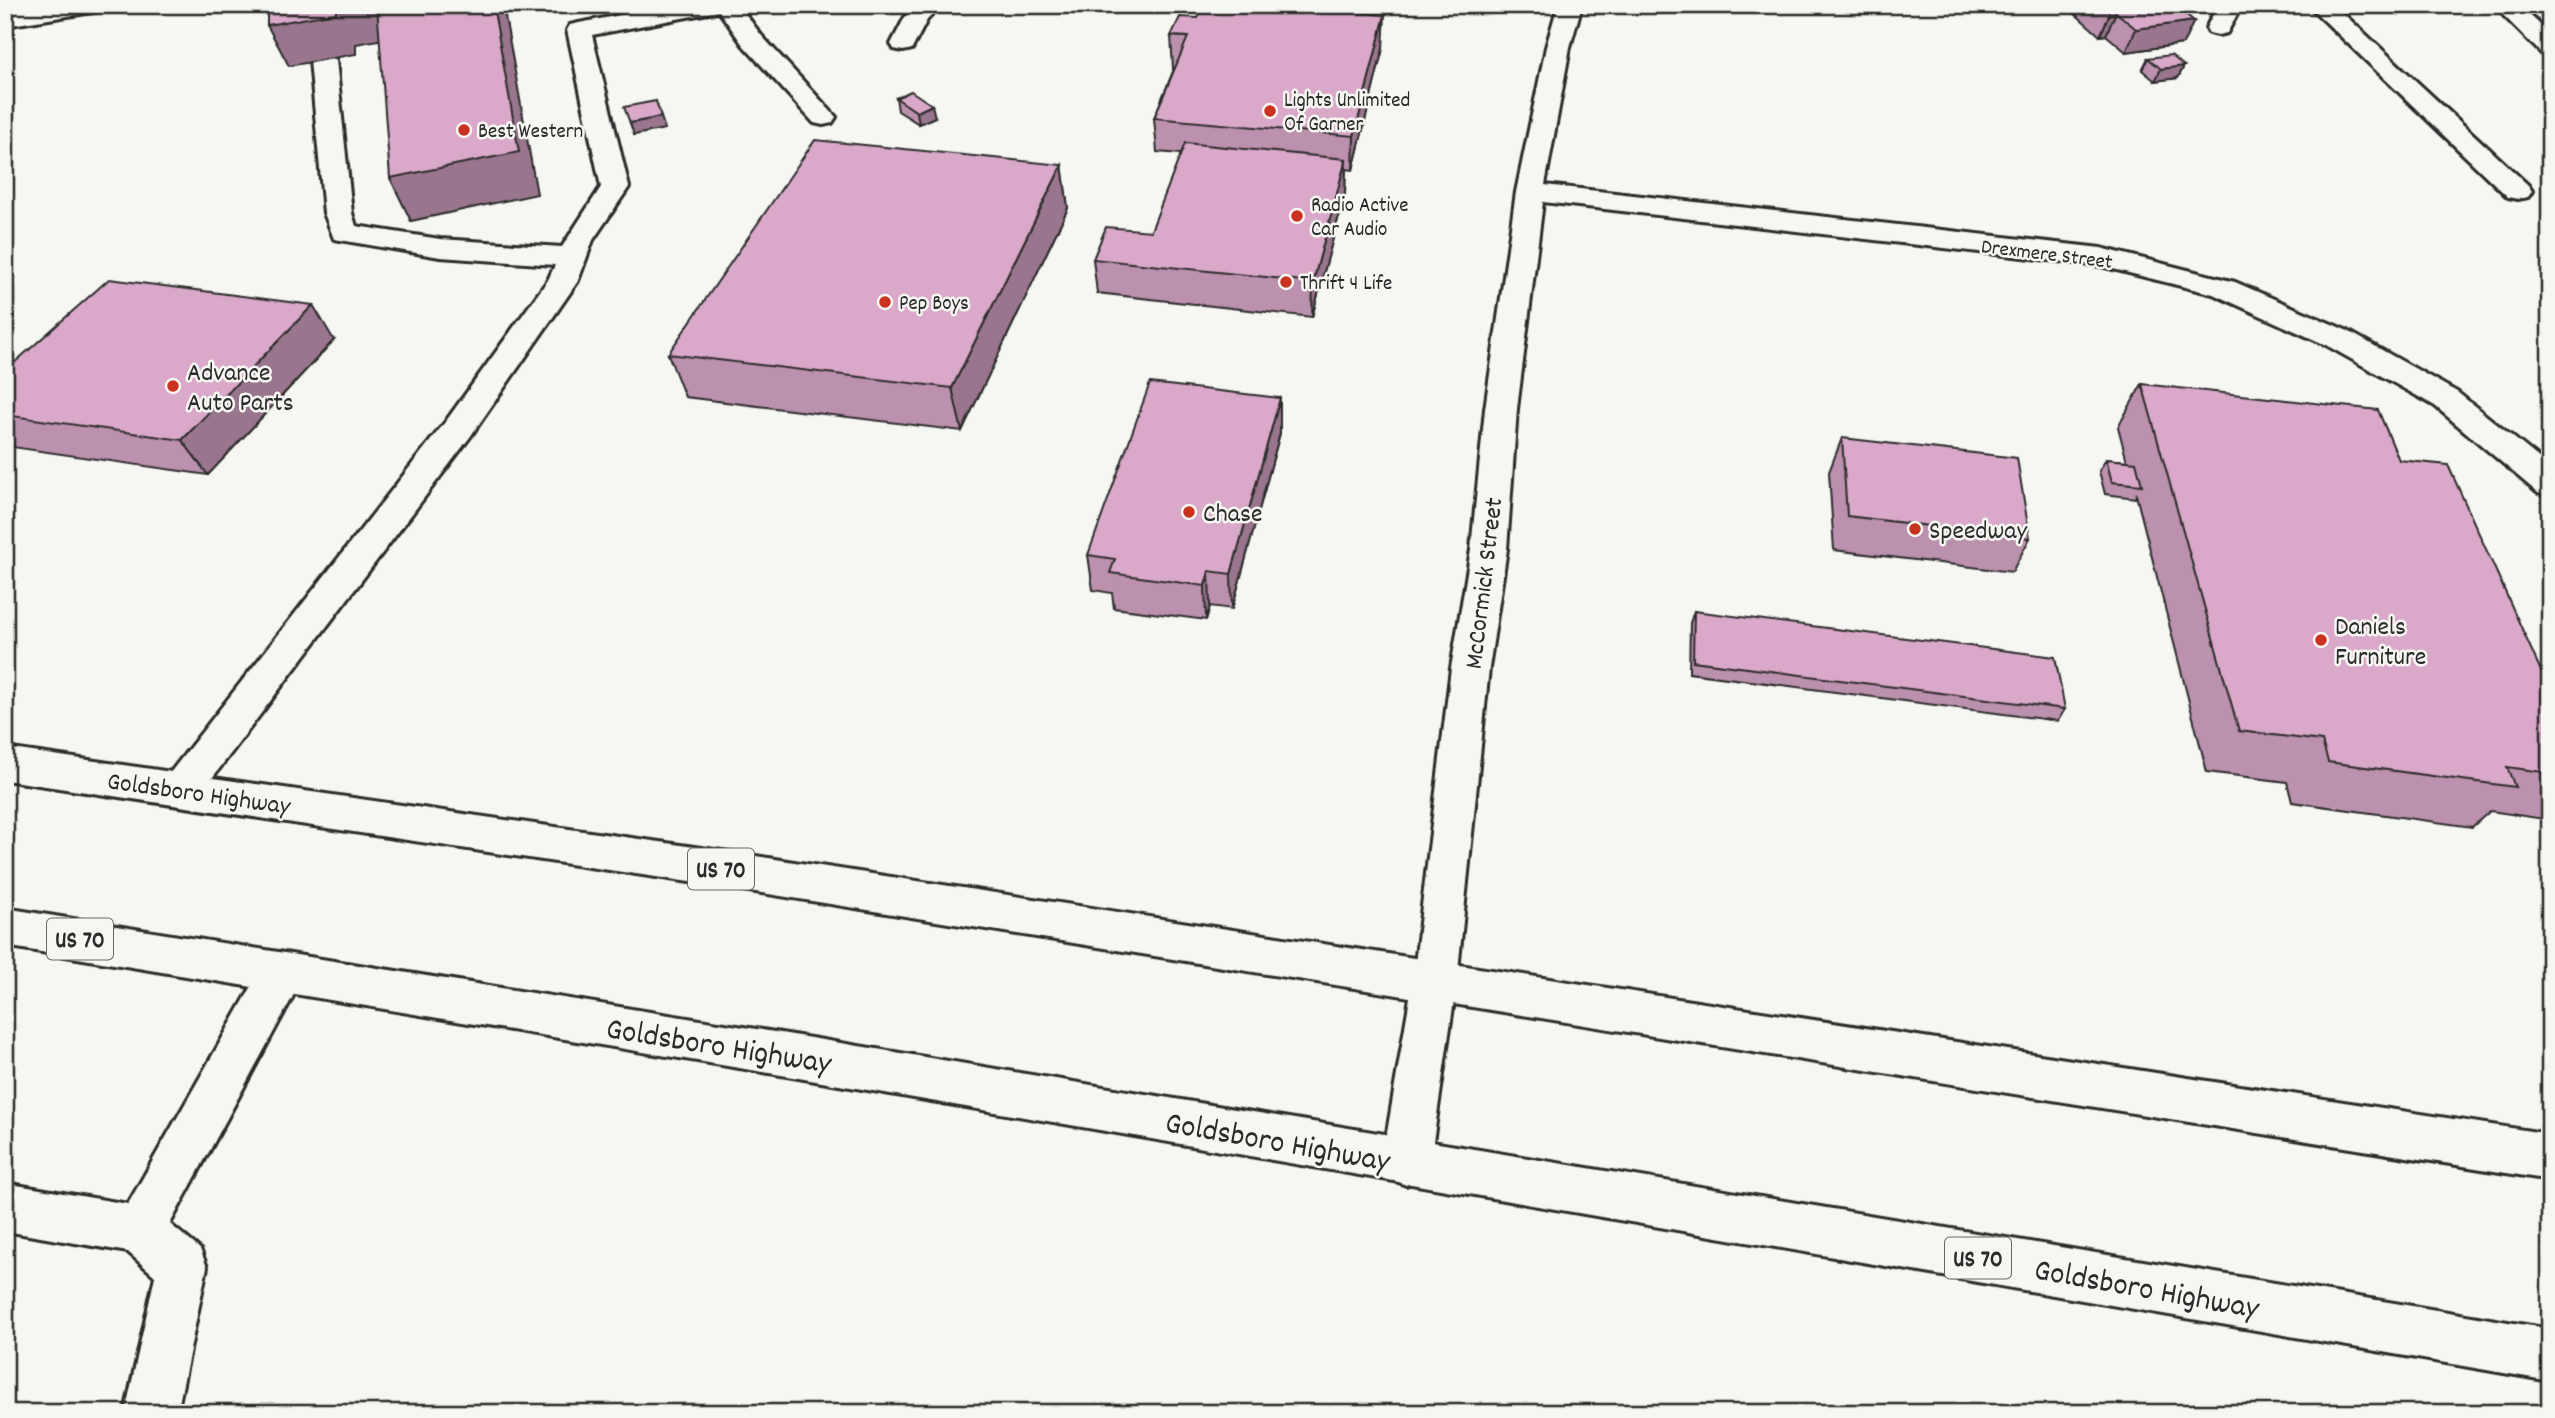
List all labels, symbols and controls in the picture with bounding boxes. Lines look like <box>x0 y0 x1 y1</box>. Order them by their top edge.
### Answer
place label: Lights Unlimited Of Garner <box>1284 87 1410 141</box>
marker: Lights Unlimited Of Garner <box>1262 103 1278 119</box>
place label: Best Western <box>478 118 583 148</box>
marker: Best Western <box>456 122 472 138</box>
place label: Radio Active Car Audio <box>1311 192 1408 246</box>
marker: Radio Active Car Audio <box>1289 208 1305 224</box>
street label: Drexmere Street <box>1979 233 2114 279</box>
place label: Thrift 4 Life <box>1300 270 1392 300</box>
marker: Thrift 4 Life <box>1278 274 1294 290</box>
place label: Pep Boys <box>899 290 969 320</box>
marker: Pep Boys <box>877 294 893 310</box>
place label: Advance Auto Parts <box>187 356 294 423</box>
marker: Advance Auto Parts <box>165 378 181 394</box>
street label: McCormick Street <box>1457 495 1514 671</box>
place label: Chase <box>1203 497 1262 534</box>
marker: Chase <box>1181 504 1197 520</box>
place label: Speedway <box>1929 514 2027 551</box>
marker: Speedway <box>1907 521 1923 537</box>
place label: Daniels Furniture <box>2335 610 2426 677</box>
marker: Daniels Furniture <box>2313 632 2329 648</box>
street label: Goldsboro Highway <box>104 764 293 827</box>
road number: US 70 <box>688 848 754 890</box>
road number: US 70 <box>47 918 113 959</box>
street label: Goldsboro Highway <box>602 1008 835 1090</box>
street label: Goldsboro Highway <box>1161 1103 1394 1188</box>
road number: US 70 <box>1945 1238 2011 1278</box>
street label: Goldsboro Highway <box>2030 1250 2263 1335</box>

